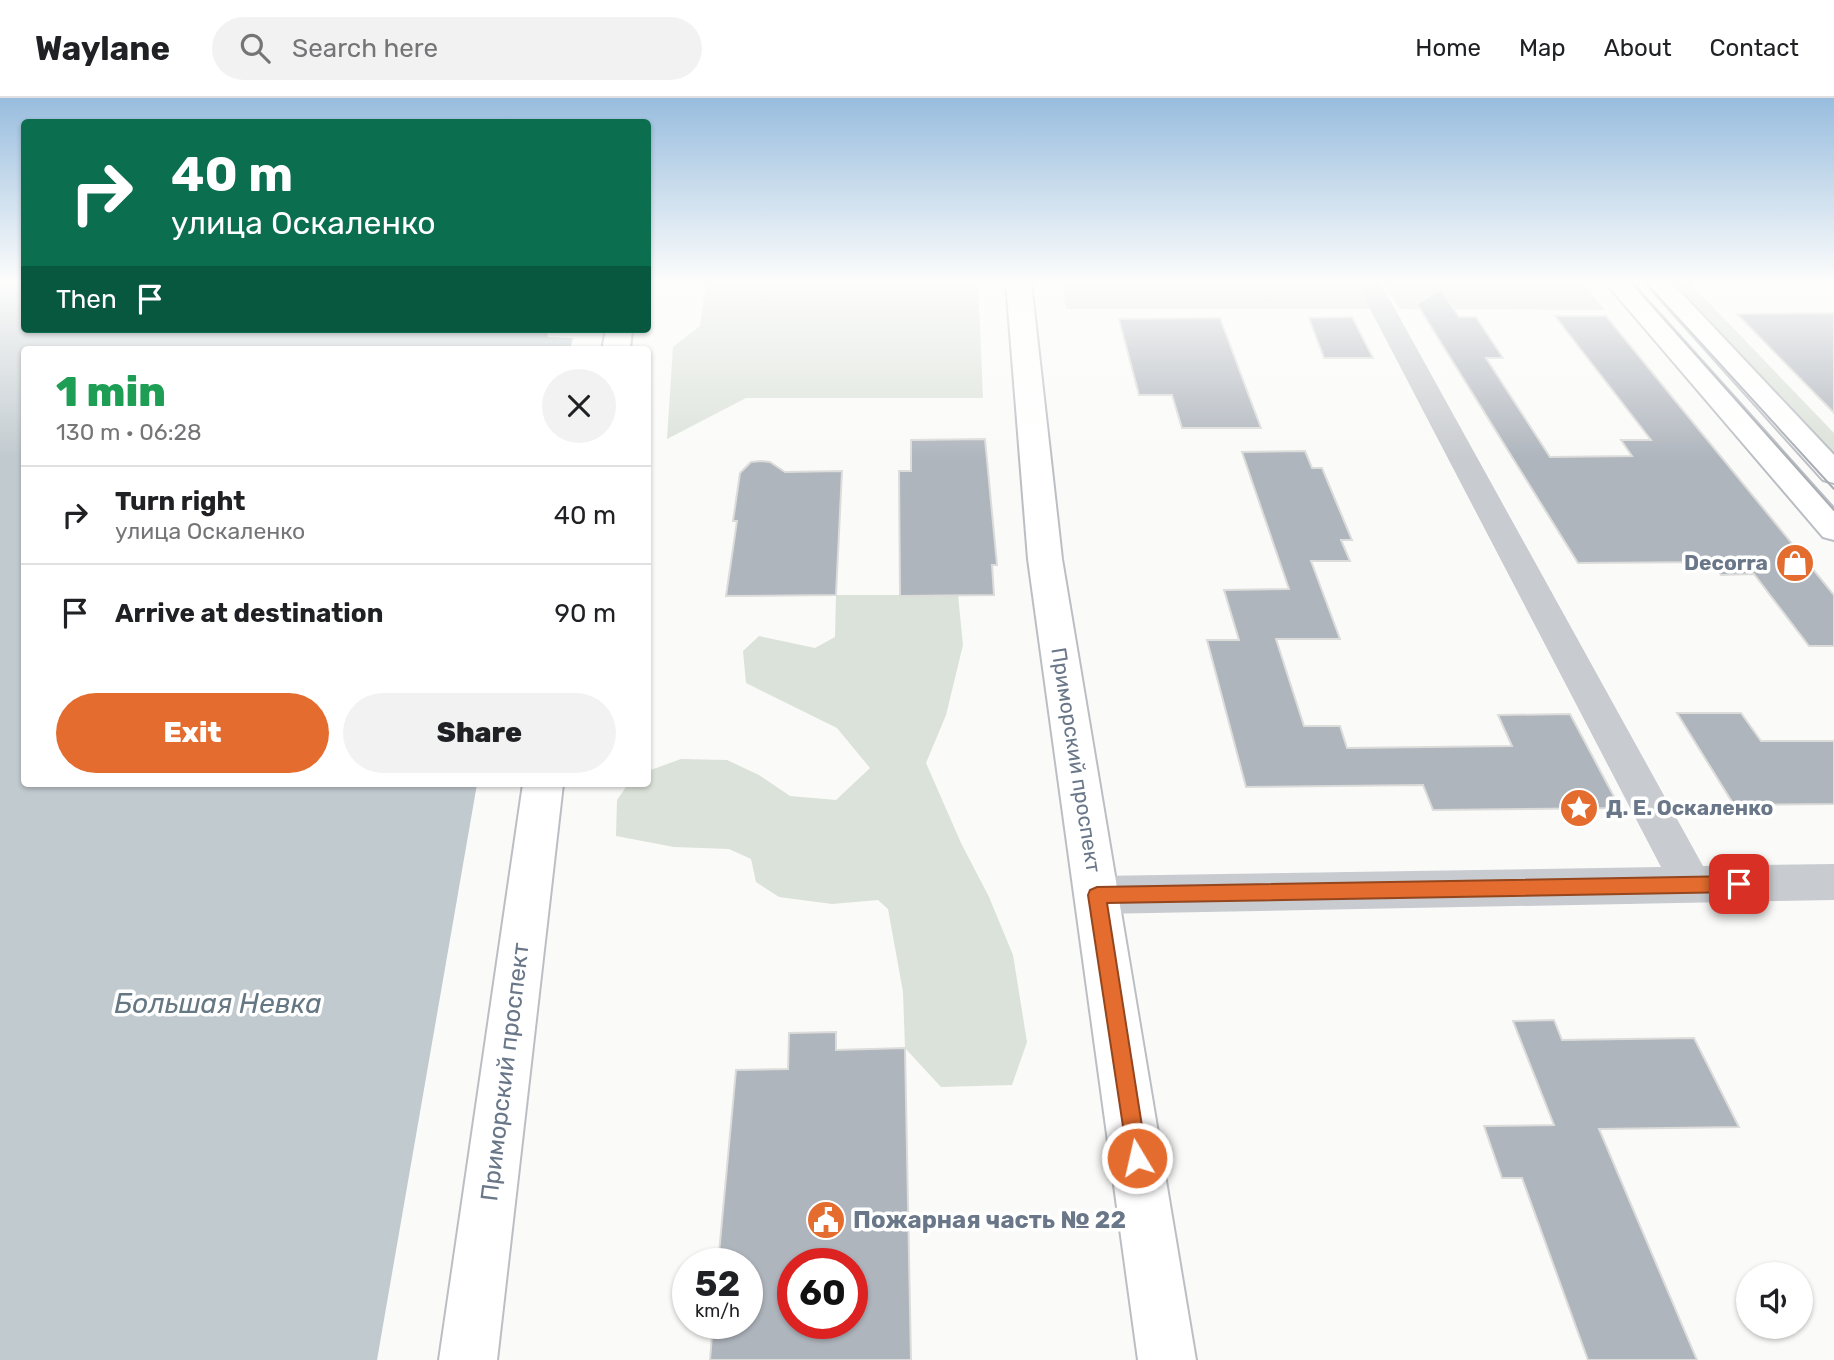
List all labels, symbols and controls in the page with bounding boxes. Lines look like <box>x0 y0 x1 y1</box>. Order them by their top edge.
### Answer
search box <box>212 17 702 80</box>
text: Waylane <box>35 29 170 68</box>
icon: search <box>236 29 274 67</box>
text: Search here <box>292 33 438 64</box>
text: Home <box>1415 34 1481 62</box>
text: Map <box>1519 34 1566 62</box>
text: About <box>1604 34 1672 62</box>
text: Contact <box>1710 34 1799 62</box>
text: 40 m <box>171 145 293 203</box>
icon: right <box>56 147 147 238</box>
text: улица Оскаленко <box>171 204 436 242</box>
icon: arrive <box>131 280 169 318</box>
text: Then <box>56 284 117 315</box>
text: 1 min <box>56 367 166 417</box>
button: close <box>542 369 616 443</box>
text: 130 m · 06:28 <box>56 418 202 446</box>
text: Turn right <box>115 486 245 517</box>
icon: right <box>56 496 94 534</box>
text: 40 m <box>554 500 616 531</box>
text: улица Оскаленко <box>115 517 305 545</box>
shop icon: Decorra <box>1774 542 1816 584</box>
place label: Decorra <box>1684 550 1768 575</box>
icon: arrive <box>56 594 94 632</box>
text: Arrive at destination <box>115 598 383 629</box>
text: 90 m <box>555 598 616 629</box>
street label: Приморский проспект <box>1046 646 1107 874</box>
button: Exit <box>56 693 329 773</box>
button: Share <box>343 693 616 773</box>
place icon: Д. Е. Оскаленко <box>1558 787 1600 829</box>
place label: Д. Е. Оскаленко <box>1606 795 1773 820</box>
pin <box>1709 854 1769 914</box>
icon: arrive <box>1720 865 1758 903</box>
street label: Приморский проспект <box>475 941 535 1203</box>
water label: Большая Невка <box>114 987 322 1020</box>
position arrow <box>1100 1121 1174 1195</box>
public building icon: Пожарная часть № 22 <box>805 1199 847 1241</box>
place label: Пожарная часть № 22 <box>853 1206 1126 1234</box>
speed limit sign: 60 <box>777 1248 868 1339</box>
map controls <box>1736 1262 1813 1339</box>
button: sound <box>1736 1262 1813 1339</box>
text: 52 <box>695 1263 740 1305</box>
text: km/h <box>695 1300 740 1322</box>

